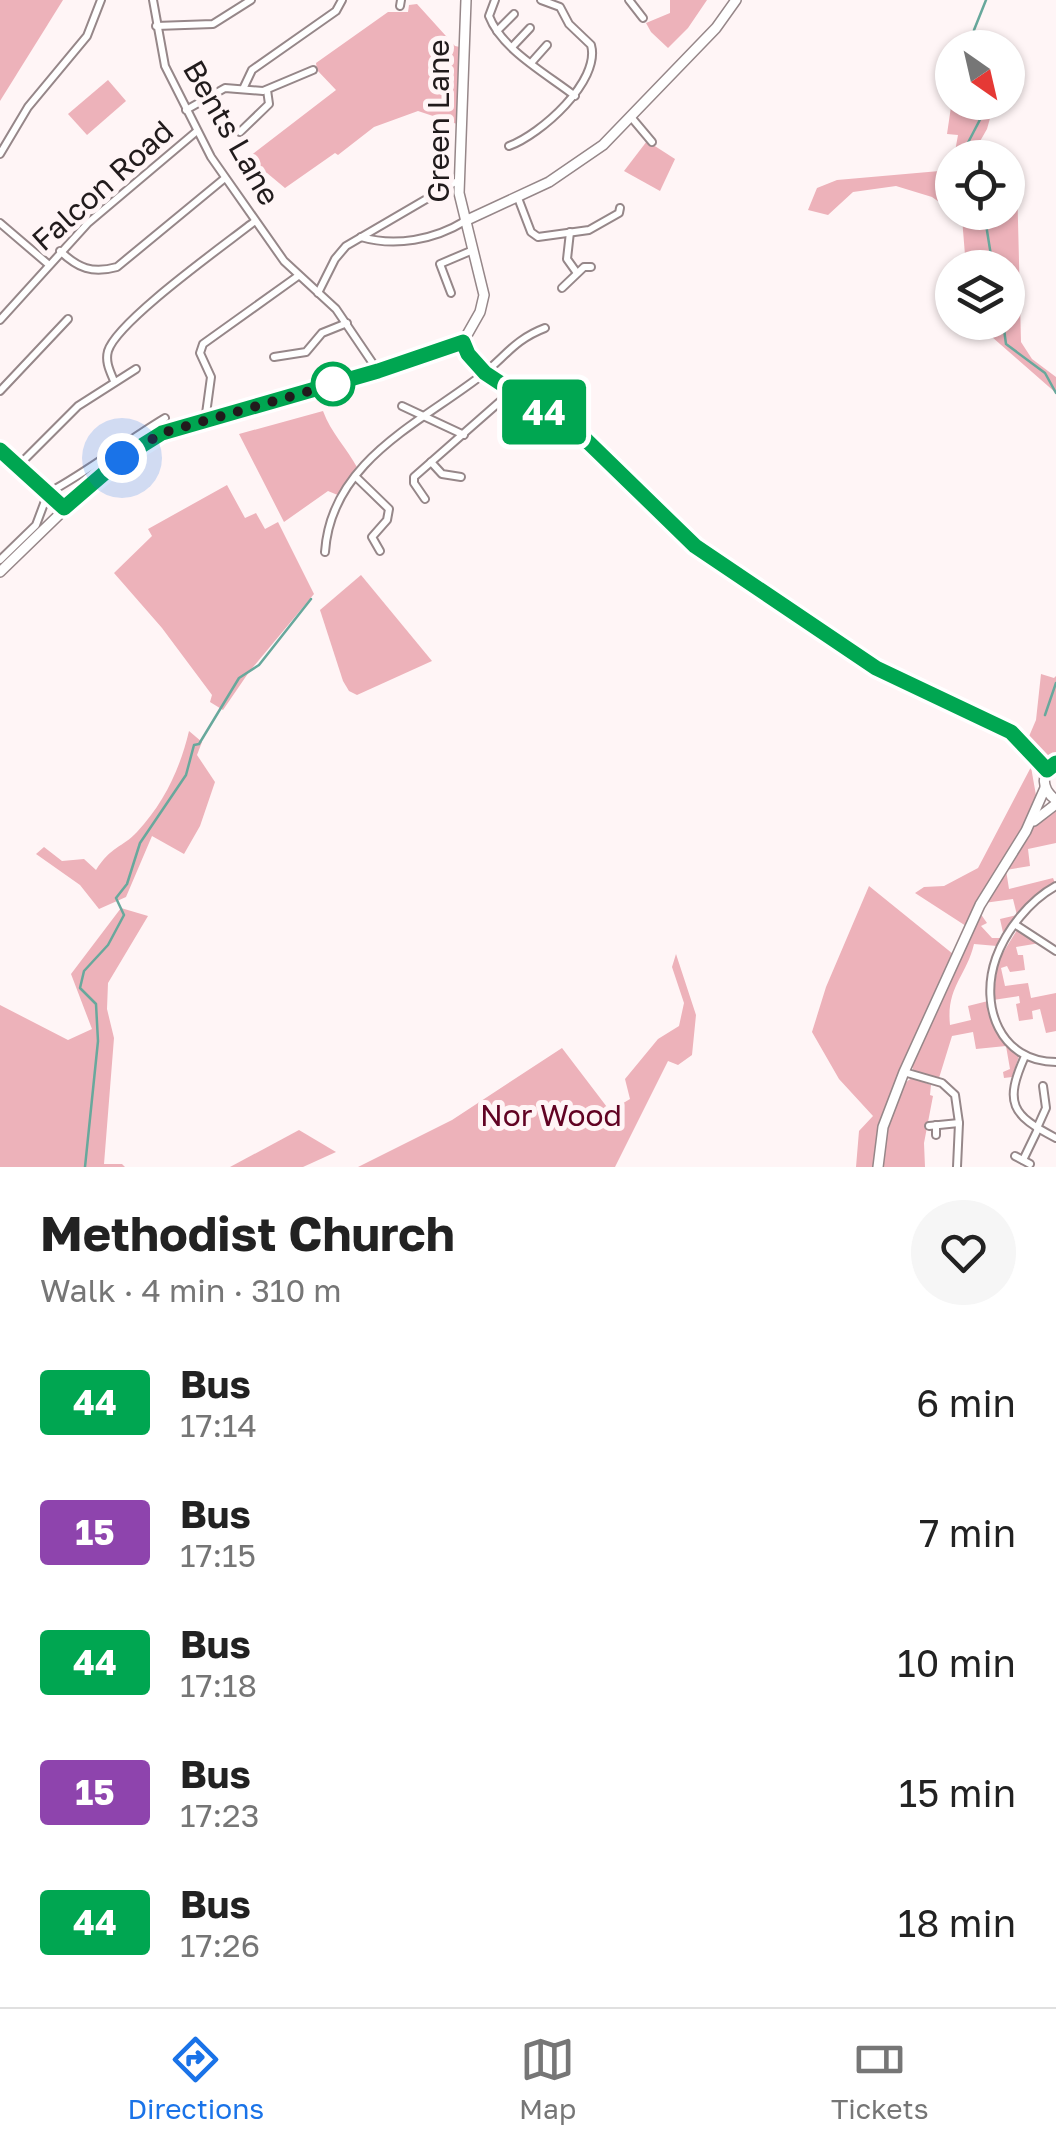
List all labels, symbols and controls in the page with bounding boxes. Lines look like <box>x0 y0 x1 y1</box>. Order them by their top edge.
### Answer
north arrow <box>935 30 1025 120</box>
map controls <box>935 30 1025 340</box>
street label: Green Lane <box>420 39 456 203</box>
street label: Bents Lane <box>176 54 288 211</box>
street label: Falcon Road <box>24 113 180 258</box>
button: locate <box>935 140 1025 230</box>
button: layers <box>935 250 1025 340</box>
unlabelled marker <box>312 363 354 405</box>
line badge: 44 <box>499 380 589 444</box>
text: 44 <box>522 391 566 433</box>
your location <box>97 433 147 483</box>
park label: Nor Wood <box>480 1097 622 1133</box>
button: heart <box>911 1200 1016 1305</box>
text: Methodist Church <box>40 1204 455 1262</box>
text: Walk · 4 min · 310 m <box>40 1271 342 1309</box>
text: Bus <box>180 1361 251 1406</box>
text: 6 min <box>916 1380 1016 1425</box>
text: 44 <box>73 1381 117 1423</box>
text: 17:14 <box>180 1406 257 1444</box>
text: Bus <box>180 1491 251 1536</box>
text: 7 min <box>919 1510 1016 1555</box>
text: 15 <box>75 1511 115 1553</box>
text: 17:15 <box>180 1536 256 1574</box>
text: Bus <box>180 1621 251 1666</box>
text: 10 min <box>897 1640 1016 1685</box>
text: 44 <box>73 1641 117 1683</box>
text: 17:18 <box>180 1666 257 1704</box>
text: Bus <box>180 1751 251 1796</box>
text: 15 min <box>899 1770 1016 1815</box>
text: 15 <box>75 1771 115 1813</box>
text: 17:23 <box>180 1796 259 1834</box>
text: Bus <box>180 1881 251 1926</box>
text: 18 min <box>898 1900 1016 1945</box>
text: 44 <box>73 1901 117 1943</box>
text: 17:26 <box>180 1926 260 1964</box>
tab: Directions <box>127 2032 264 2125</box>
tab: Map <box>519 2032 576 2125</box>
tab: Tickets <box>831 2032 929 2125</box>

